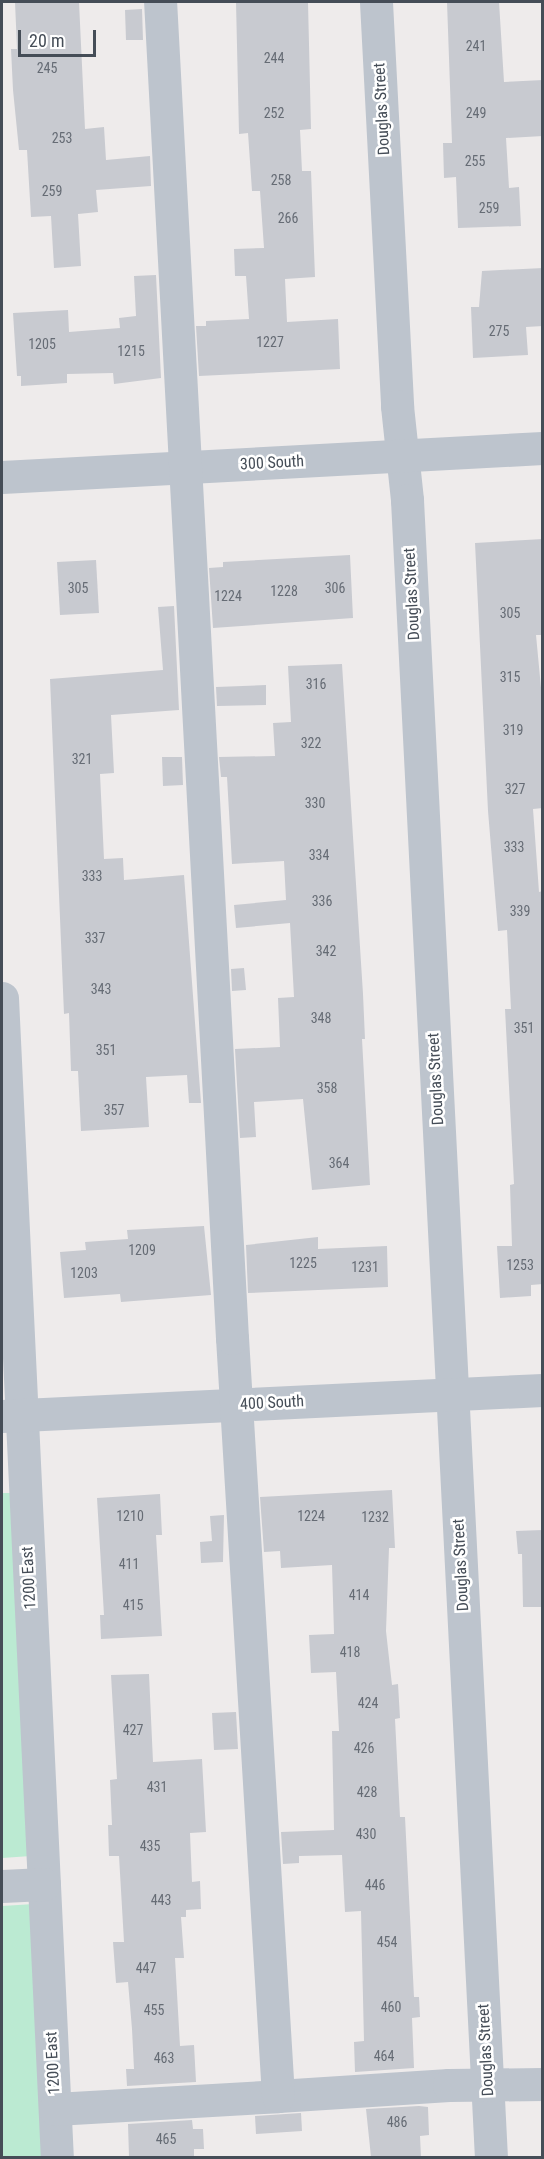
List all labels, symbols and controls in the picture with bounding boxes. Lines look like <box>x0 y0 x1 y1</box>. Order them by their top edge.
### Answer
scale bar <box>21 18 99 56</box>
text: 20 m <box>29 30 64 51</box>
house number: 241 <box>466 38 486 54</box>
house number: 244 <box>264 50 284 66</box>
house number: 245 <box>37 60 57 76</box>
street label: Douglas Street <box>370 62 394 156</box>
house number: 252 <box>264 105 284 121</box>
house number: 249 <box>466 105 486 121</box>
house number: 253 <box>52 130 72 146</box>
house number: 255 <box>465 153 485 169</box>
house number: 258 <box>271 172 291 188</box>
house number: 259 <box>42 183 62 199</box>
house number: 259 <box>479 200 499 216</box>
house number: 266 <box>278 210 298 226</box>
house number: 275 <box>489 323 509 339</box>
house number: 1227 <box>256 334 284 350</box>
house number: 1205 <box>28 336 56 352</box>
house number: 1215 <box>117 343 145 359</box>
street label: 300 South <box>240 452 304 474</box>
street label: Douglas Street <box>400 547 424 641</box>
house number: 305 <box>68 580 88 596</box>
house number: 306 <box>325 580 345 596</box>
house number: 1228 <box>270 583 298 599</box>
house number: 1224 <box>214 588 242 604</box>
house number: 305 <box>500 605 520 621</box>
house number: 315 <box>500 669 520 685</box>
house number: 316 <box>306 676 326 692</box>
house number: 319 <box>503 722 523 738</box>
house number: 322 <box>301 735 321 751</box>
house number: 321 <box>72 751 92 767</box>
house number: 327 <box>505 781 525 797</box>
house number: 330 <box>305 795 325 811</box>
house number: 333 <box>504 839 524 855</box>
house number: 334 <box>309 847 329 863</box>
house number: 333 <box>82 868 102 884</box>
house number: 336 <box>312 893 332 909</box>
house number: 339 <box>510 903 530 919</box>
house number: 337 <box>85 930 105 946</box>
house number: 342 <box>316 943 336 959</box>
house number: 343 <box>91 981 111 997</box>
house number: 348 <box>311 1010 331 1026</box>
house number: 351 <box>514 1020 534 1036</box>
street label: Douglas Street <box>424 1032 448 1126</box>
house number: 351 <box>96 1042 116 1058</box>
house number: 358 <box>317 1080 337 1096</box>
house number: 357 <box>104 1102 124 1118</box>
house number: 364 <box>329 1155 349 1171</box>
house number: 1209 <box>128 1242 156 1258</box>
house number: 1225 <box>289 1255 317 1271</box>
house number: 1253 <box>506 1257 534 1273</box>
house number: 1231 <box>351 1259 379 1275</box>
house number: 1203 <box>70 1265 98 1281</box>
street label: 400 South <box>240 1392 304 1414</box>
house number: 1210 <box>116 1508 144 1524</box>
house number: 1224 <box>297 1508 325 1524</box>
house number: 1232 <box>361 1509 389 1525</box>
street label: Douglas Street <box>449 1518 473 1612</box>
street label: 1200 East <box>18 1546 40 1610</box>
house number: 411 <box>119 1556 139 1572</box>
house number: 414 <box>349 1587 369 1603</box>
house number: 415 <box>123 1597 143 1613</box>
house number: 418 <box>340 1644 360 1660</box>
house number: 424 <box>358 1695 378 1711</box>
house number: 427 <box>123 1722 143 1738</box>
house number: 426 <box>354 1740 374 1756</box>
house number: 431 <box>147 1779 167 1795</box>
house number: 428 <box>357 1784 377 1800</box>
house number: 430 <box>356 1826 376 1842</box>
house number: 435 <box>140 1838 160 1854</box>
house number: 446 <box>365 1877 385 1893</box>
house number: 443 <box>151 1892 171 1908</box>
house number: 454 <box>377 1934 397 1950</box>
house number: 447 <box>136 1960 156 1976</box>
house number: 460 <box>381 1999 401 2015</box>
house number: 455 <box>144 2002 164 2018</box>
street label: Douglas Street <box>474 2003 498 2097</box>
street label: 1200 East <box>42 2031 64 2095</box>
house number: 464 <box>374 2048 394 2064</box>
house number: 463 <box>154 2050 174 2066</box>
house number: 486 <box>387 2114 407 2130</box>
house number: 465 <box>156 2131 176 2147</box>

